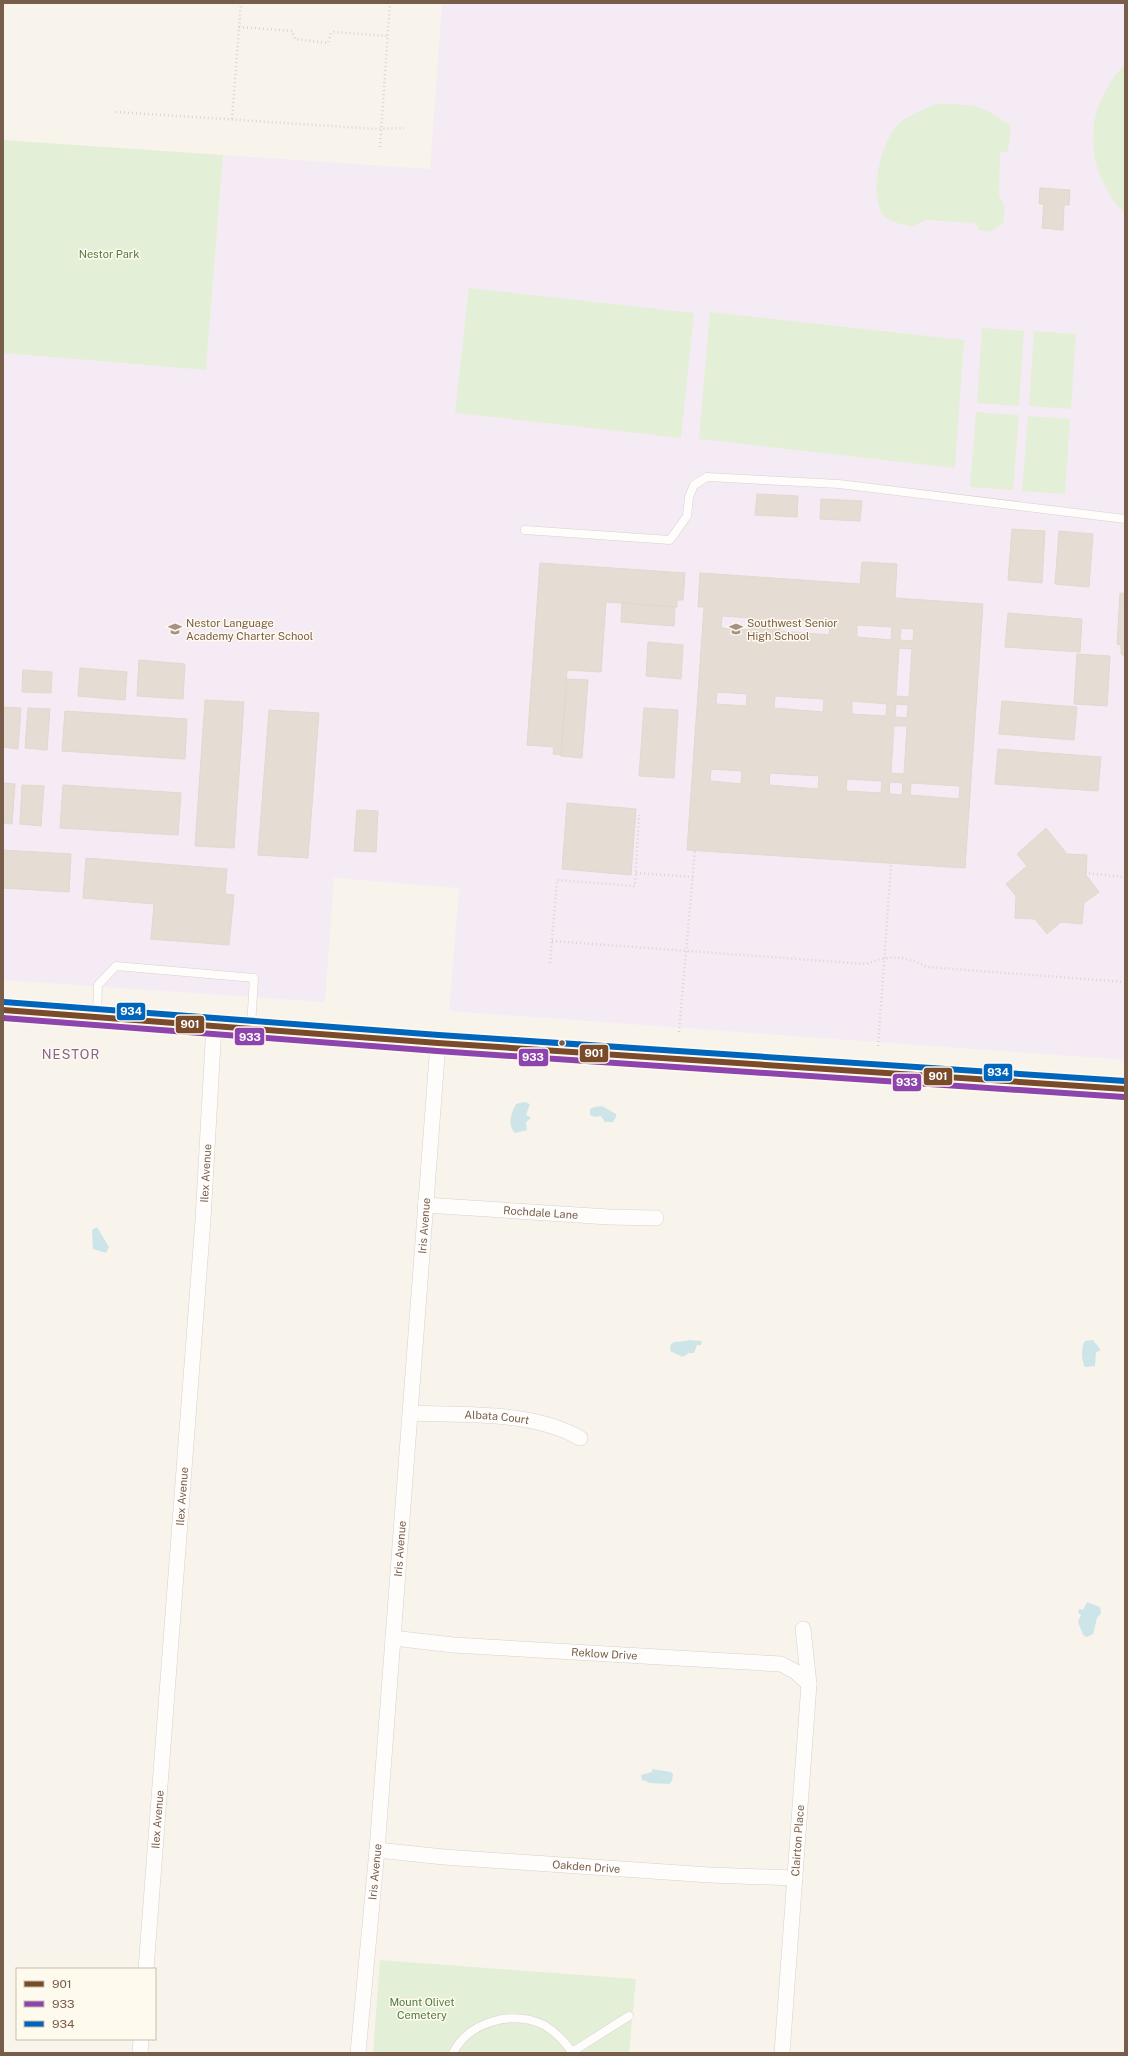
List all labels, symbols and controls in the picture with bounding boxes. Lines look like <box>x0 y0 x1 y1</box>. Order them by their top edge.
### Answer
park label: Nestor Park <box>79 248 139 260</box>
place label: Nestor Language Academy Charter School <box>186 617 313 642</box>
place label: Southwest Senior High School <box>747 617 838 642</box>
school or university icon: Nestor Language Academy Charter School <box>167 621 183 637</box>
school or university icon: Southwest Senior High School <box>728 621 744 637</box>
line badge: 934 <box>116 1002 146 1021</box>
text: 934 <box>120 1005 142 1017</box>
line badge: 901 <box>175 1015 205 1034</box>
text: 901 <box>180 1018 200 1030</box>
line badge: 933 <box>234 1027 265 1046</box>
text: 933 <box>239 1031 261 1043</box>
unlabelled marker <box>557 1038 567 1048</box>
line badge: 901 <box>579 1044 609 1063</box>
district label: NESTOR <box>42 1047 100 1062</box>
text: 901 <box>584 1047 604 1059</box>
line badge: 933 <box>518 1048 549 1067</box>
text: 933 <box>522 1051 544 1063</box>
line badge: 934 <box>983 1063 1013 1082</box>
text: 934 <box>987 1066 1009 1078</box>
line badge: 901 <box>923 1067 953 1086</box>
text: 901 <box>928 1070 948 1082</box>
line badge: 933 <box>892 1073 922 1092</box>
text: 933 <box>896 1076 918 1088</box>
street label: Ilex Avenue <box>198 1144 213 1203</box>
street label: Iris Avenue <box>416 1197 432 1254</box>
street label: Rochdale Lane <box>503 1204 579 1221</box>
street label: Albata Court <box>464 1408 530 1426</box>
street label: Ilex Avenue <box>174 1467 190 1526</box>
street label: Iris Avenue <box>392 1520 408 1577</box>
street label: Reklow Drive <box>571 1646 638 1662</box>
street label: Ilex Avenue <box>149 1790 166 1849</box>
street label: Clairton Place <box>789 1804 806 1877</box>
street label: Iris Avenue <box>366 1843 383 1900</box>
street label: Oakden Drive <box>552 1858 621 1875</box>
legend <box>16 1968 156 2040</box>
text: 901 <box>52 1977 72 1991</box>
park label: Mount Olivet Cemetery <box>389 1996 455 2021</box>
text: 933 <box>52 1997 74 2011</box>
text: 934 <box>52 2017 75 2031</box>

